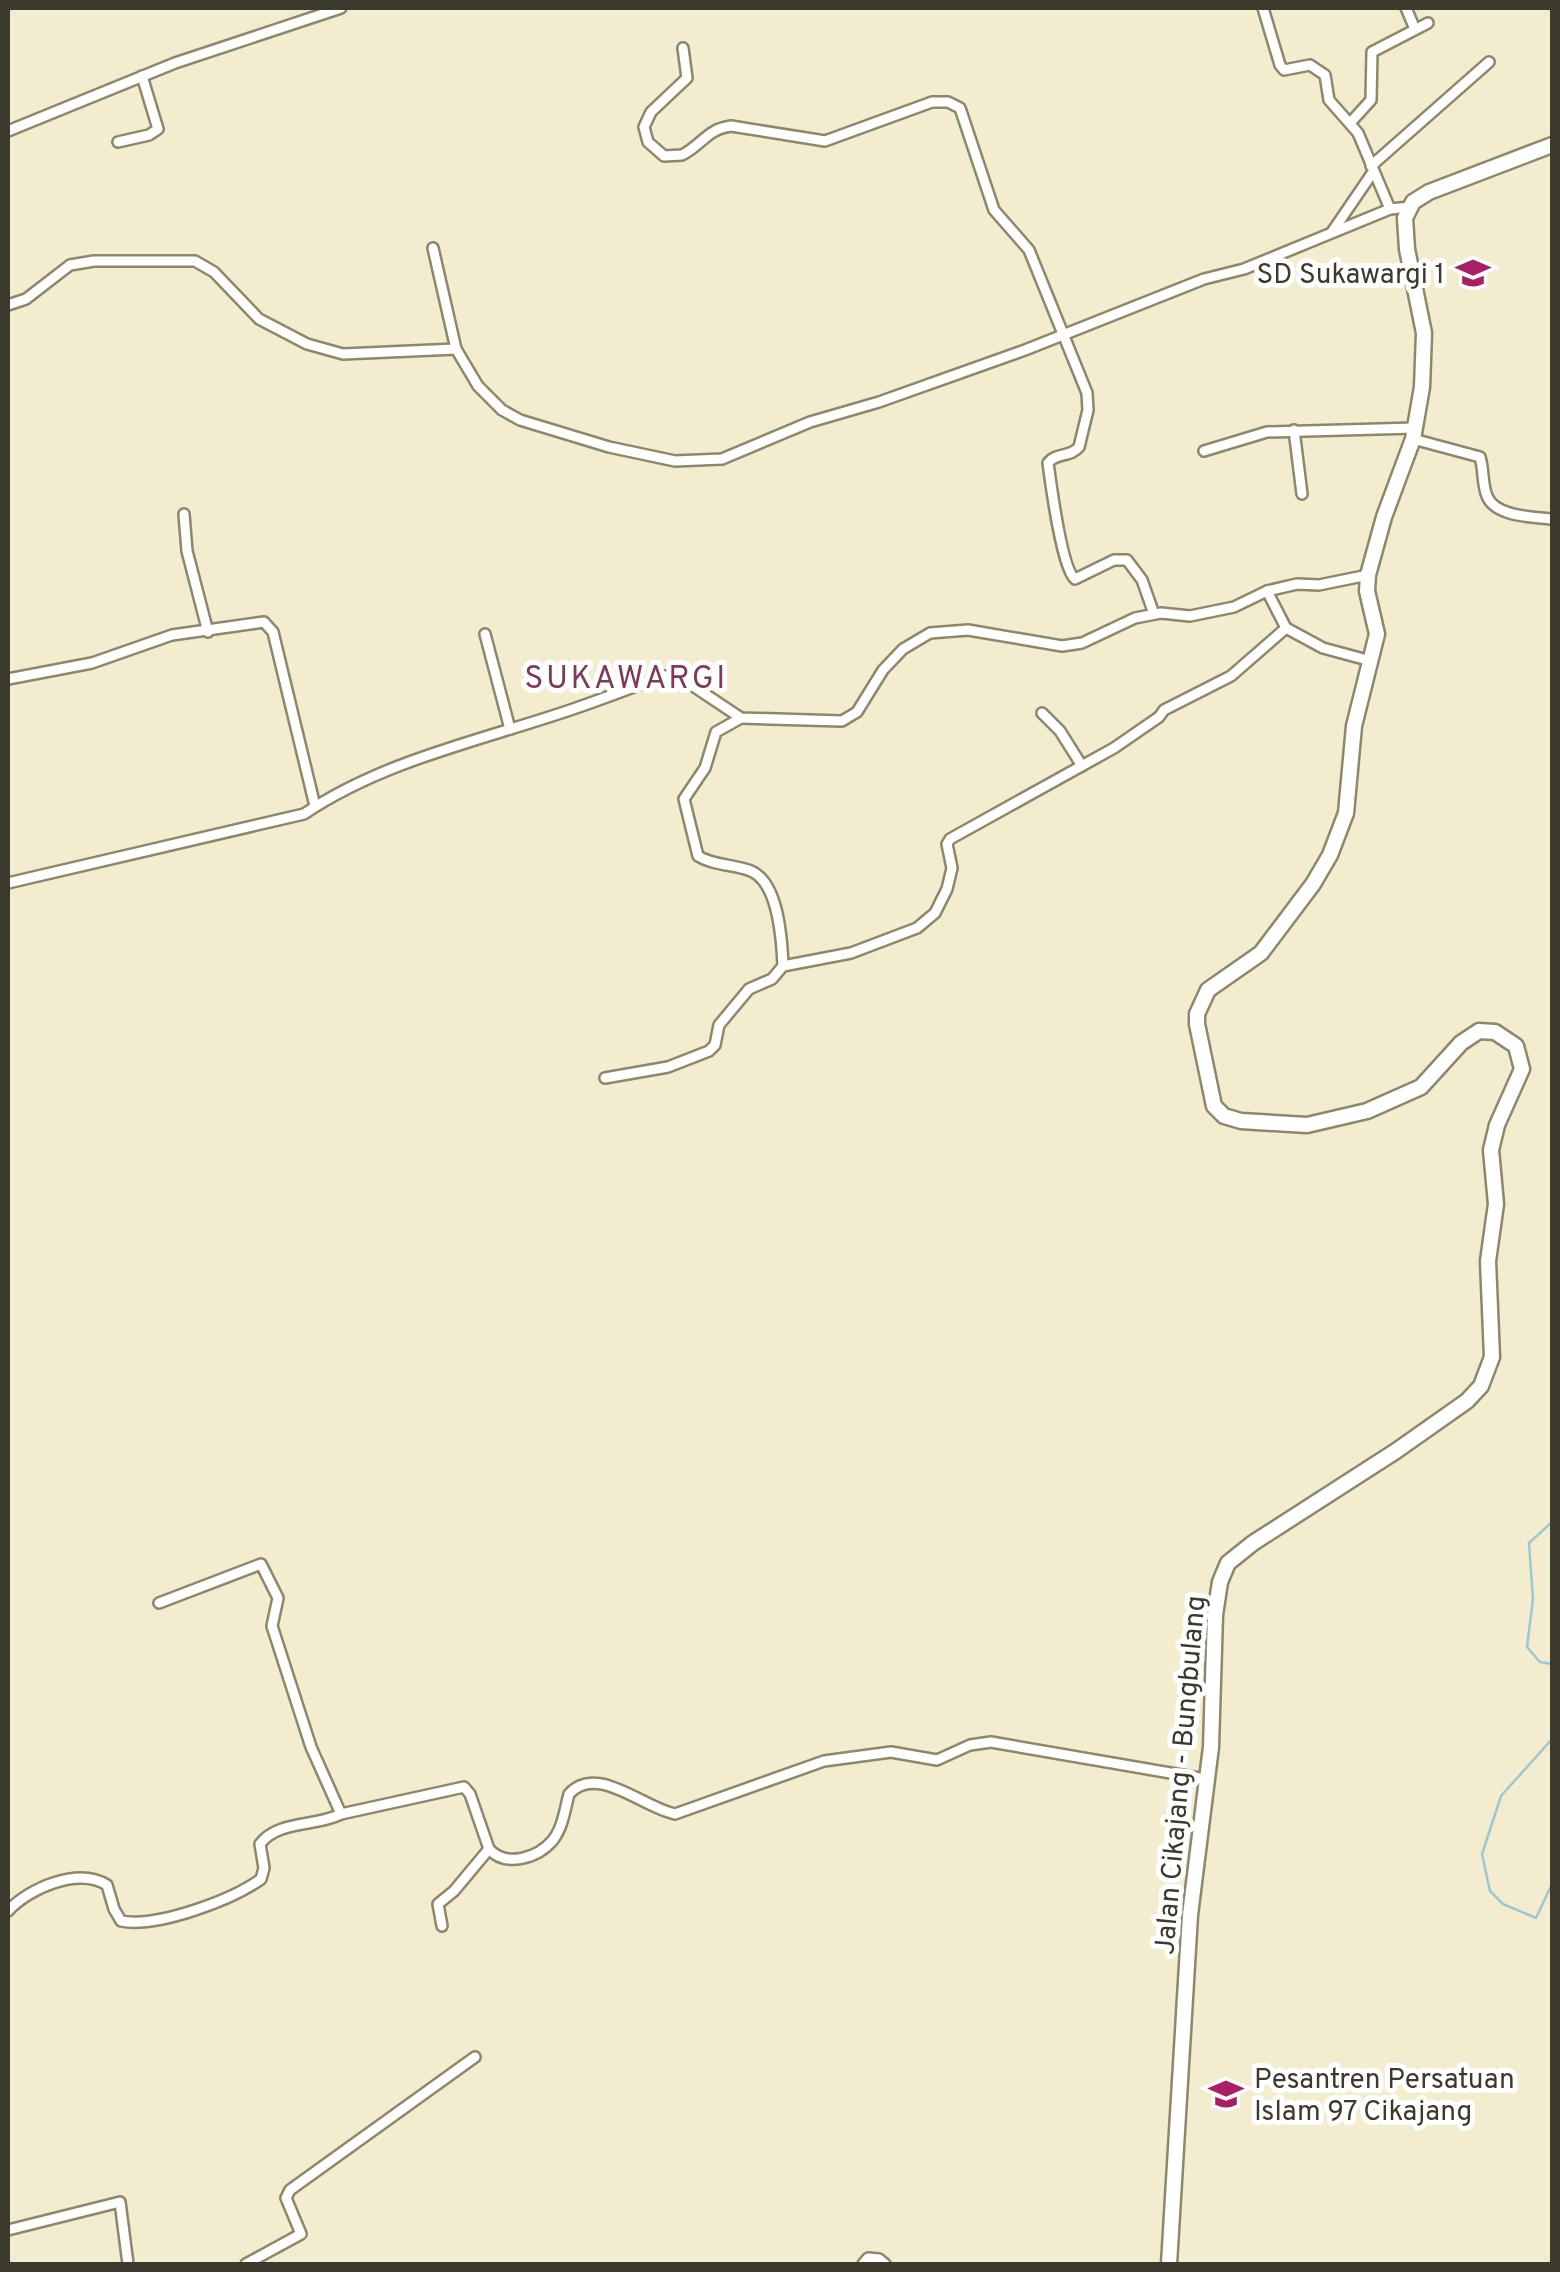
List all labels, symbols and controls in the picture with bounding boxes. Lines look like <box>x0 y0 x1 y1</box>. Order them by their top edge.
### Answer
school or university icon: SD Sukawargi 1 <box>1454 254 1492 292</box>
place label: SD Sukawargi 1 <box>1256 258 1445 294</box>
district label: SUKAWARGI <box>524 660 728 700</box>
street label: Jalan Cikajang - Bungbulang <box>1148 1594 1216 1956</box>
place label: Pesantren Persatuan Islam 97 Cikajang <box>1254 2063 1515 2131</box>
school or university icon: Pesantren Persatuan Islam 97 Cikajang <box>1207 2075 1245 2113</box>

